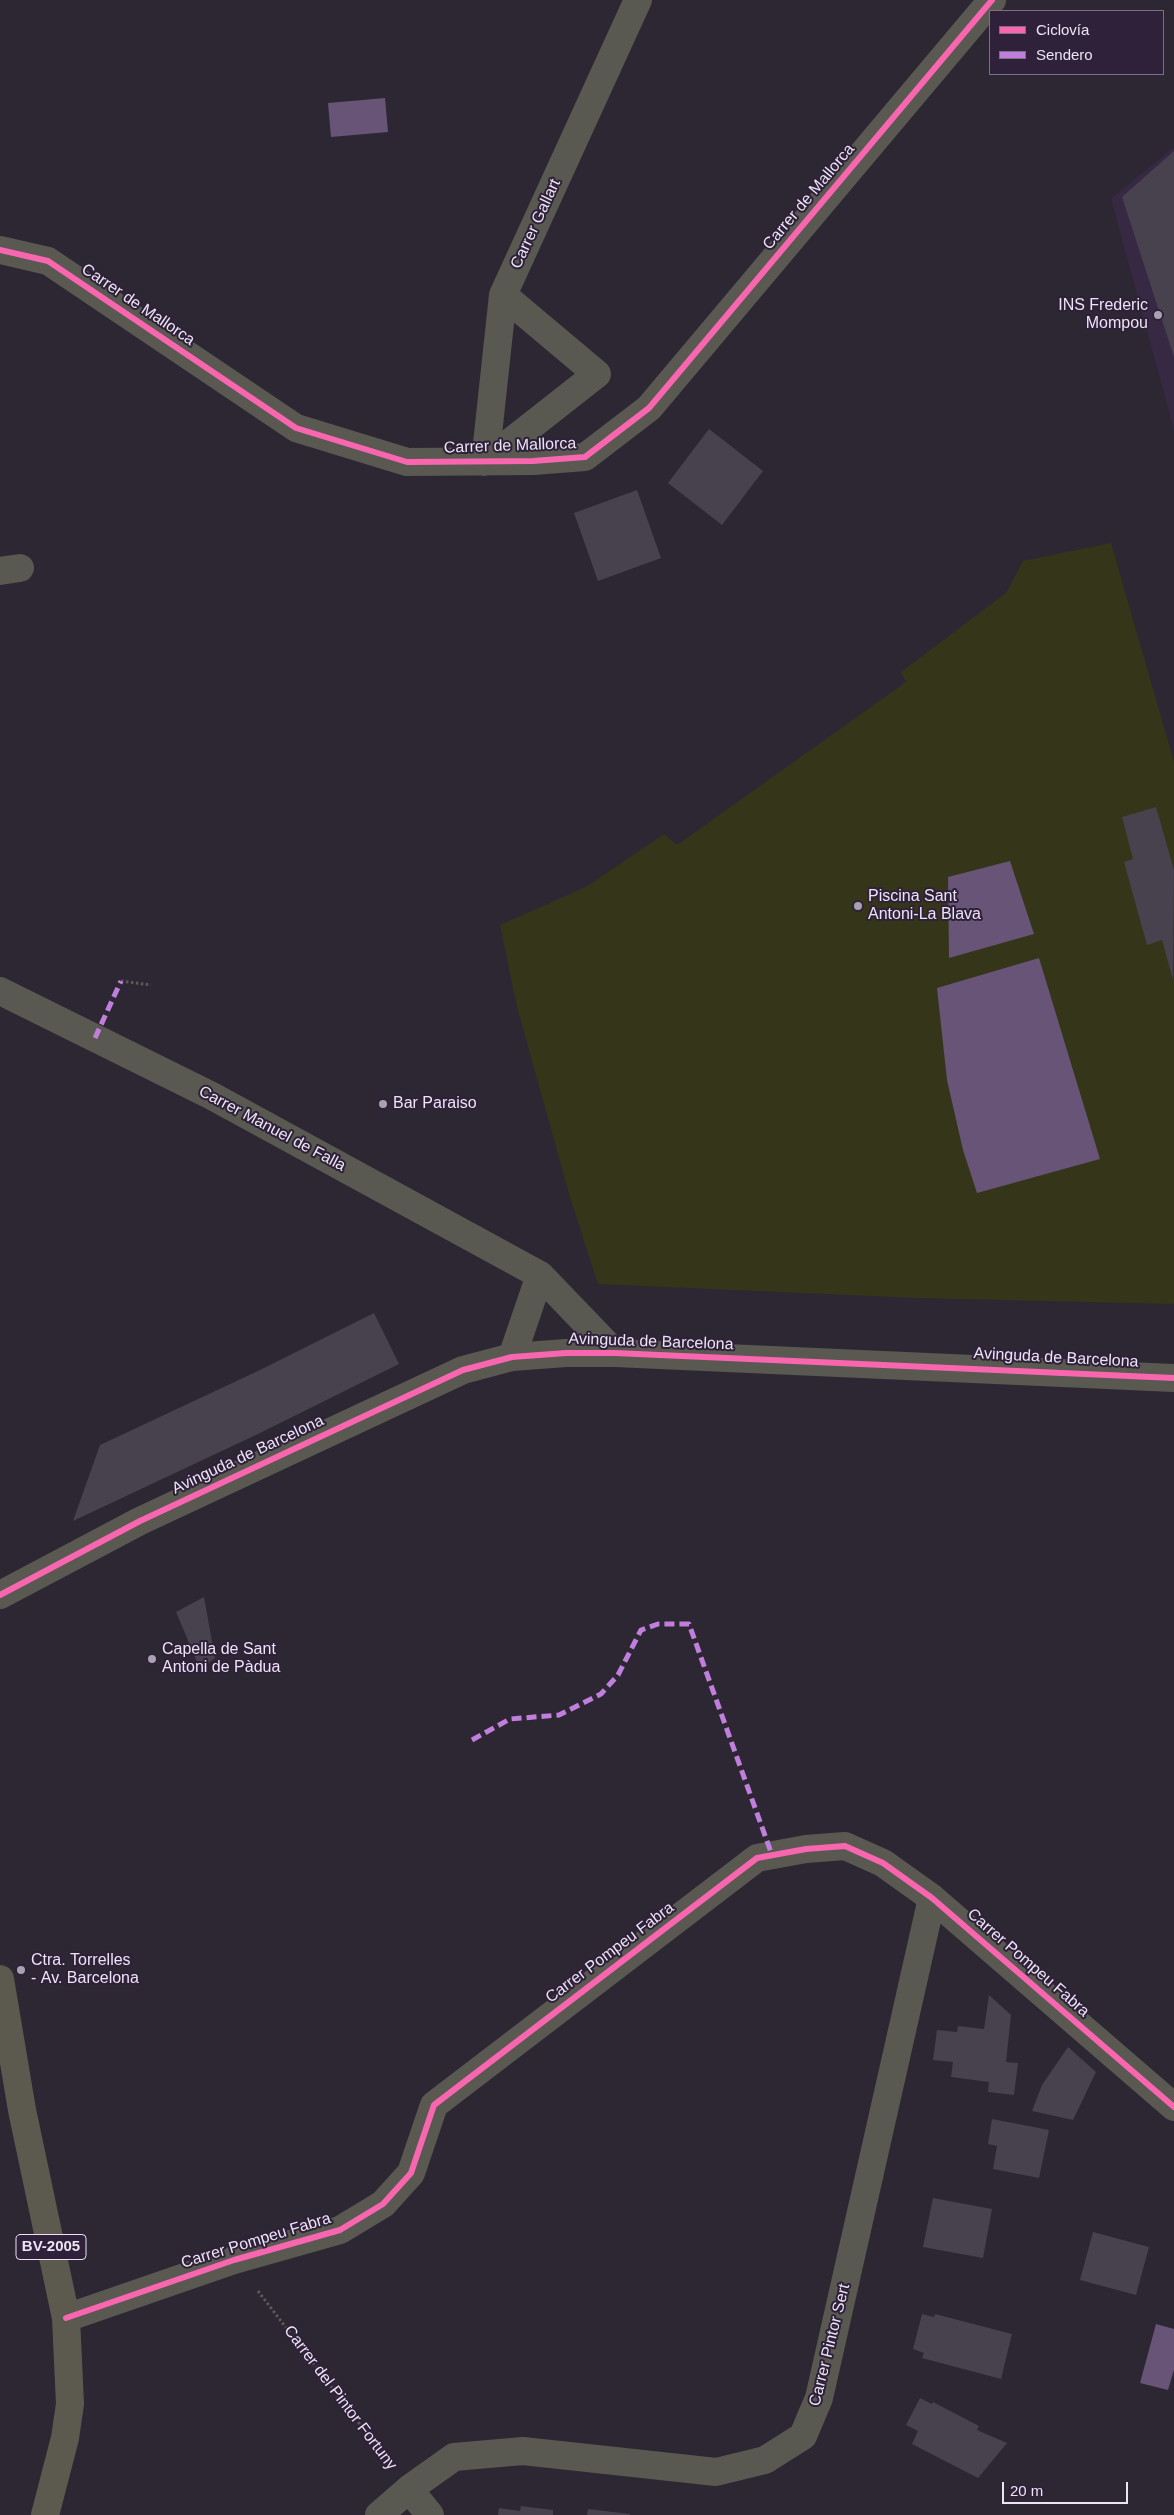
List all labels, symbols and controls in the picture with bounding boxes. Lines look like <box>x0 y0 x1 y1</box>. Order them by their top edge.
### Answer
legend <box>989 10 1164 75</box>
text: Ciclovía <box>1036 21 1089 38</box>
text: Sendero <box>1036 46 1093 63</box>
street label: Carrer de Mallorca <box>759 140 859 254</box>
street label: Carrer Gallart <box>507 176 565 272</box>
street label: Carrer de Mallorca <box>78 260 198 350</box>
place label: INS Frederic Mompou <box>1058 296 1148 334</box>
marker: INS Frederic Mompou <box>1152 309 1164 321</box>
street label: Carrer de Mallorca <box>443 434 577 458</box>
place label: Piscina Sant Antoni-La Blava <box>868 887 981 925</box>
marker: Piscina Sant Antoni-La Blava <box>852 900 864 912</box>
street label: Carrer Manuel de Falla <box>195 1082 349 1176</box>
place label: Bar Paraiso <box>393 1094 477 1114</box>
marker: Bar Paraiso <box>377 1098 389 1110</box>
street label: Avinguda de Barcelona <box>568 1330 734 1354</box>
street label: Avinguda de Barcelona <box>973 1344 1139 1372</box>
street label: Avinguda de Barcelona <box>169 1411 327 1499</box>
place label: Capella de Sant Antoni de Pàdua <box>162 1640 280 1678</box>
marker: Capella de Sant Antoni de Pàdua <box>146 1653 158 1665</box>
street label: Carrer Pompeu Fabra <box>542 1899 678 2007</box>
street label: Carrer Pompeu Fabra <box>963 1905 1093 2021</box>
place label: Ctra. Torrelles - Av. Barcelona <box>31 1951 139 1989</box>
marker: Ctra. Torrelles - Av. Barcelona <box>15 1964 27 1976</box>
street label: Carrer Pompeu Fabra <box>179 2209 333 2273</box>
road number: BV-2005 <box>16 2234 86 2260</box>
street label: Carrer Pintor Sert <box>806 2282 854 2408</box>
street label: Carrer del Pintor Fortuny <box>279 2322 401 2474</box>
scale bar <box>1004 2472 1130 2504</box>
text: 20 m <box>1010 2482 1043 2499</box>

